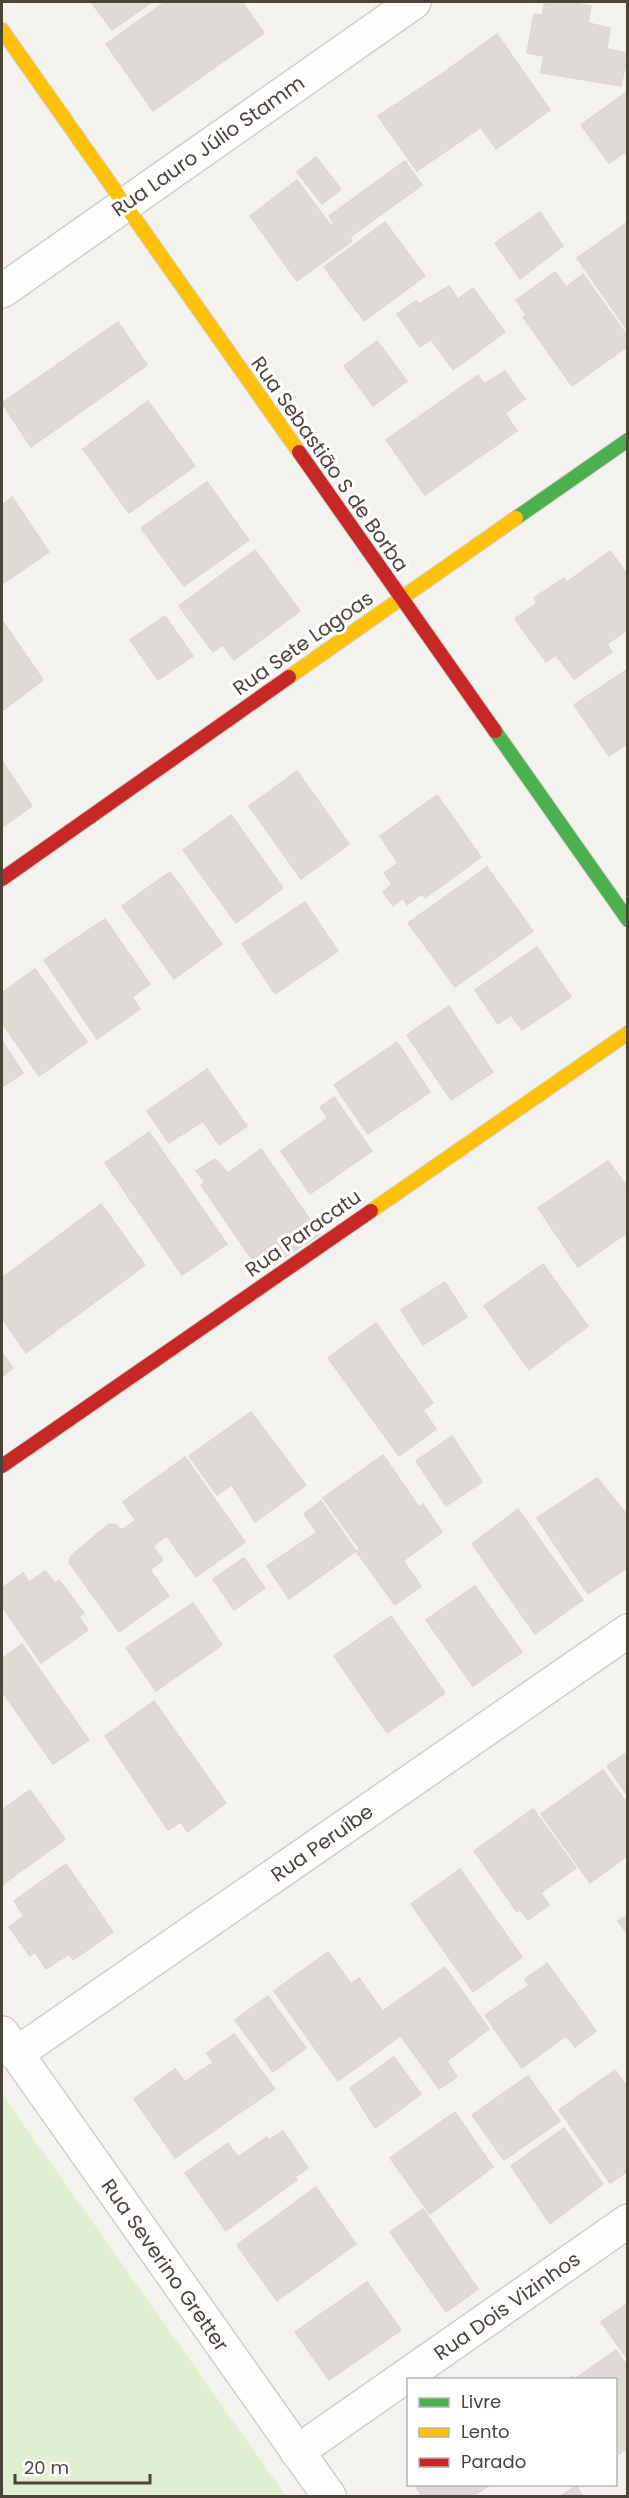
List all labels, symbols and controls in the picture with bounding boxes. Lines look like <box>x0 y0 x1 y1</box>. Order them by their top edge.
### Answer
street label: Rua Lauro Júlio Stamm <box>106 69 310 223</box>
street label: Rua Sebastião S de Borba <box>245 351 415 577</box>
street label: Rua Sete Lagoas <box>227 584 379 702</box>
street label: Rua Paracatu <box>239 1183 367 1283</box>
street label: Rua Peruíbe <box>265 1797 379 1889</box>
street label: Rua Severino Gretter <box>95 2173 235 2357</box>
street label: Rua Dois Vizinhos <box>428 2245 586 2367</box>
legend <box>407 2378 617 2486</box>
text: Livre <box>461 2389 501 2414</box>
text: Lento <box>461 2419 510 2444</box>
scale bar <box>15 2447 150 2485</box>
text: Parado <box>461 2449 526 2474</box>
text: 20 m <box>24 2455 69 2480</box>

